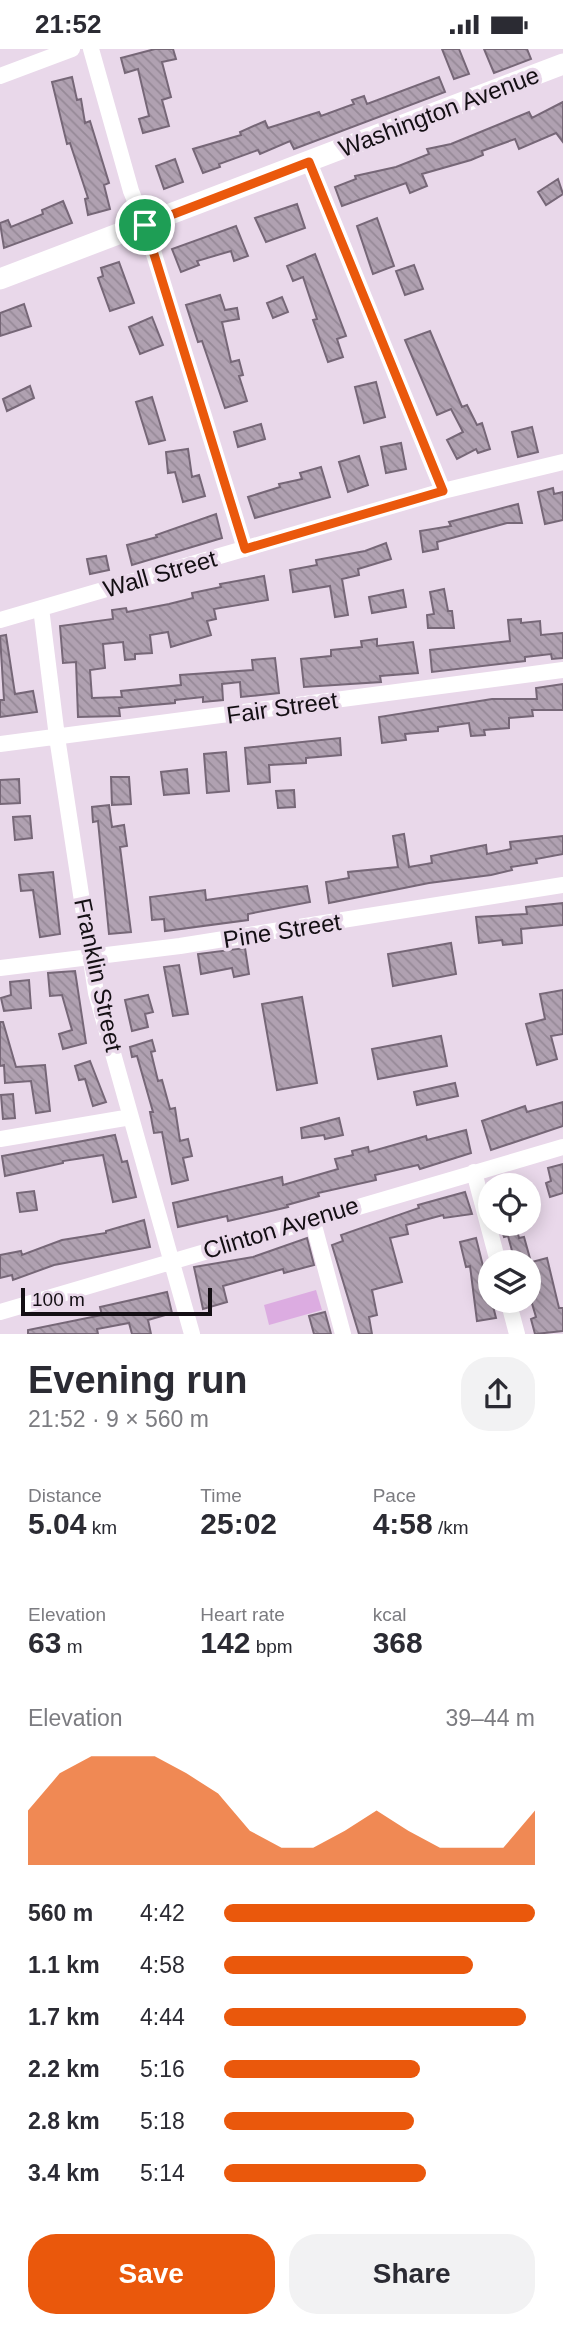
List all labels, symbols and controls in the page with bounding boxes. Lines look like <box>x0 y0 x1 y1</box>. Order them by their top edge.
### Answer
text: 21:52 <box>35 9 102 39</box>
street label: Washington Avenue <box>335 61 543 162</box>
pin <box>115 195 175 255</box>
icon: arrive <box>126 206 164 244</box>
street label: Wall Street <box>100 544 220 603</box>
street label: Fair Street <box>225 686 340 729</box>
street label: Franklin Street <box>69 896 128 1054</box>
street label: Pine Street <box>221 908 343 953</box>
map controls <box>478 1173 541 1313</box>
button: locate <box>478 1173 541 1236</box>
street label: Clinton Avenue <box>200 1191 362 1264</box>
button: layers <box>478 1250 541 1313</box>
scale bar <box>21 1285 212 1317</box>
text: 100 m <box>32 1289 85 1310</box>
button: share <box>461 1357 535 1431</box>
text: Evening run <box>28 1359 248 1401</box>
text: 21:52 · 9 × 560 m <box>28 1406 209 1432</box>
text: Distance <box>28 1485 102 1506</box>
text: Time <box>200 1485 242 1506</box>
text: Pace <box>373 1485 416 1506</box>
text: 5.04 <box>28 1507 86 1540</box>
text: 25:02 <box>200 1507 277 1540</box>
text: 4:58 <box>373 1507 433 1540</box>
text: km <box>86 1517 117 1538</box>
text: /km <box>433 1517 469 1538</box>
text: Elevation <box>28 1604 106 1625</box>
text: Heart rate <box>200 1604 285 1625</box>
text: kcal <box>373 1604 406 1625</box>
text: 63 <box>28 1626 61 1659</box>
text: 142 <box>200 1626 250 1659</box>
text: 368 <box>373 1626 423 1659</box>
text: m <box>61 1636 82 1657</box>
text: bpm <box>250 1636 293 1657</box>
text: Elevation <box>28 1705 123 1731</box>
text: 39–44 m <box>445 1705 535 1731</box>
text: 560 m <box>28 1900 93 1926</box>
text: 4:42 <box>140 1900 185 1926</box>
text: 1.1 km <box>28 1952 100 1978</box>
text: 4:58 <box>140 1952 185 1978</box>
text: 1.7 km <box>28 2004 100 2030</box>
text: 4:44 <box>140 2004 185 2030</box>
text: 2.2 km <box>28 2056 100 2082</box>
text: 5:16 <box>140 2056 185 2082</box>
text: 2.8 km <box>28 2108 100 2134</box>
text: 5:18 <box>140 2108 185 2134</box>
text: 3.4 km <box>28 2160 100 2186</box>
text: 5:14 <box>140 2160 185 2186</box>
button: Save <box>28 2234 275 2314</box>
button: Share <box>289 2234 535 2314</box>

